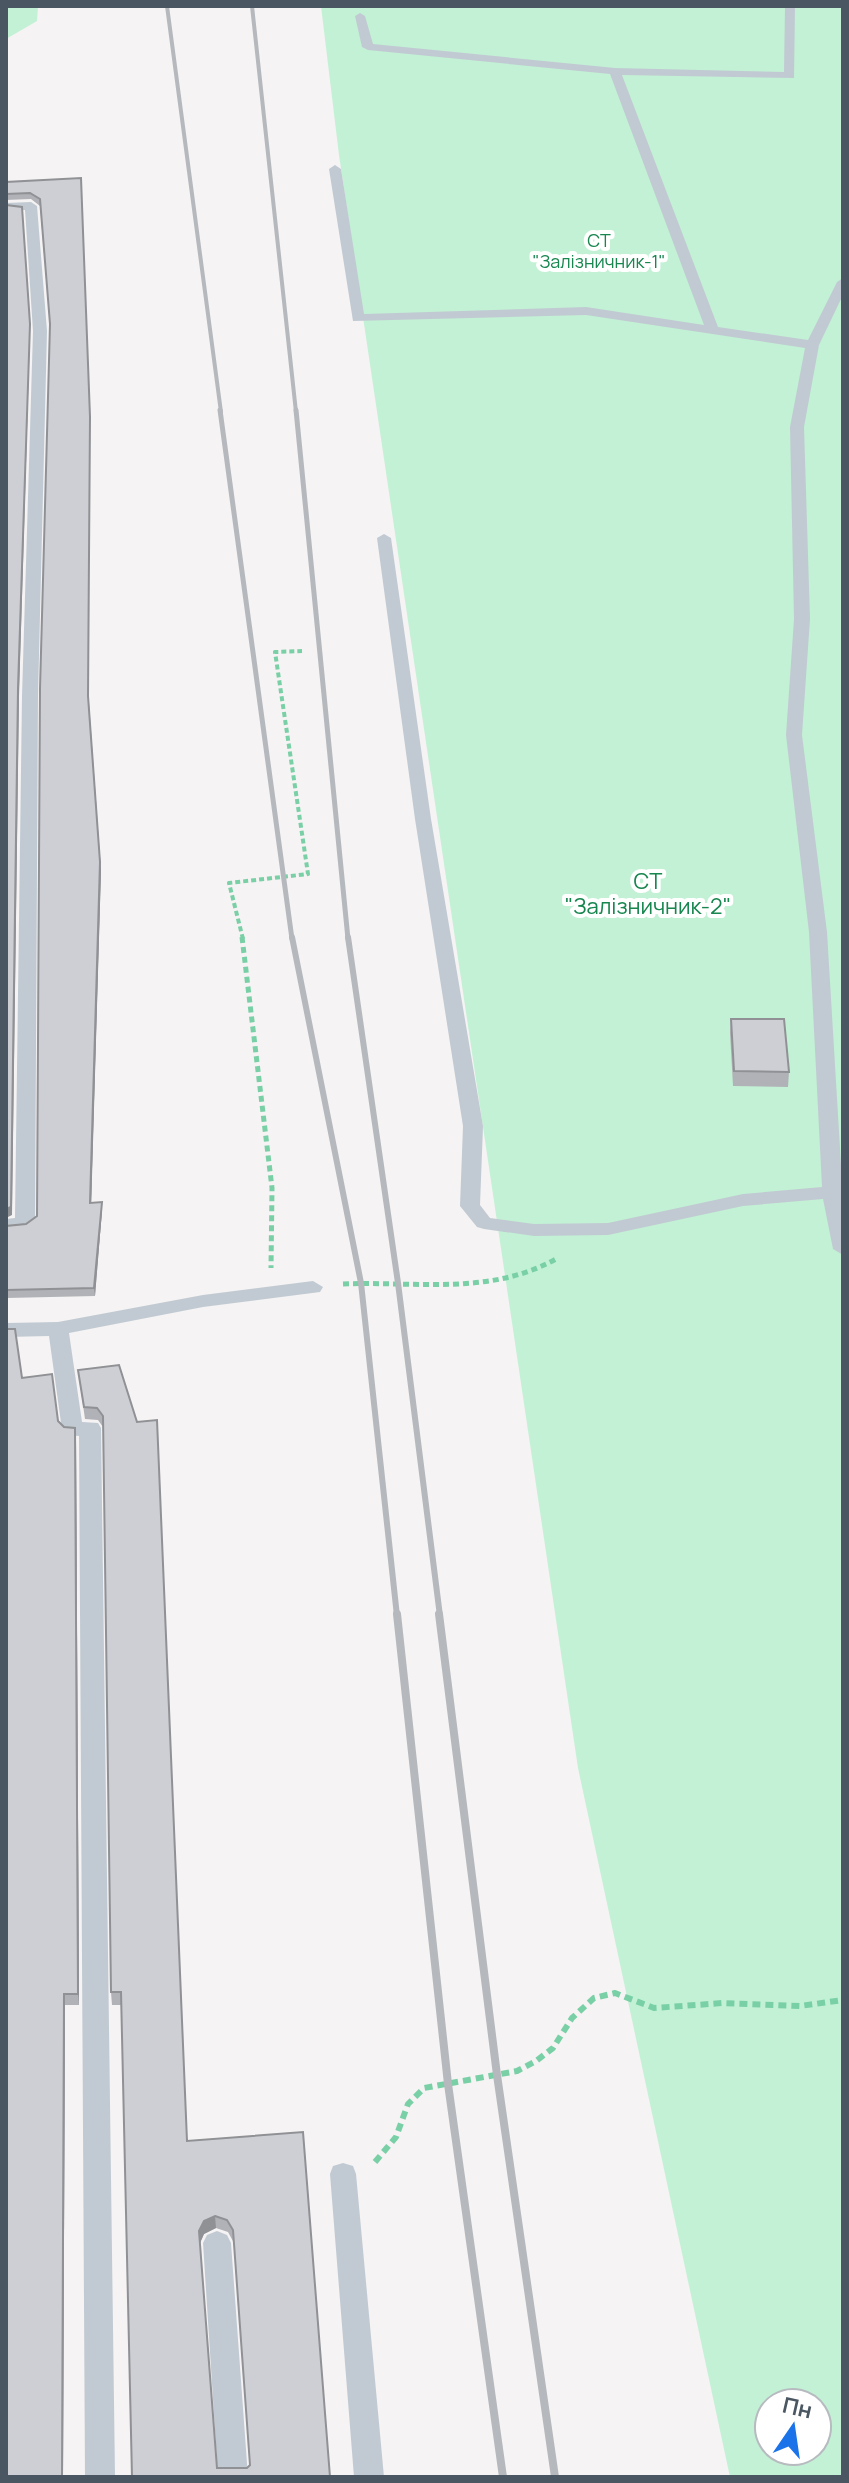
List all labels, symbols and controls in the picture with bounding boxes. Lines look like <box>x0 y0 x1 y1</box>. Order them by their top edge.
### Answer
park label: СТ "Залізничник-1" <box>532 228 666 273</box>
park label: СТ "Залізничник-2" <box>565 866 731 921</box>
north arrow <box>753 2387 833 2467</box>
text: Пн <box>780 2390 815 2425</box>

